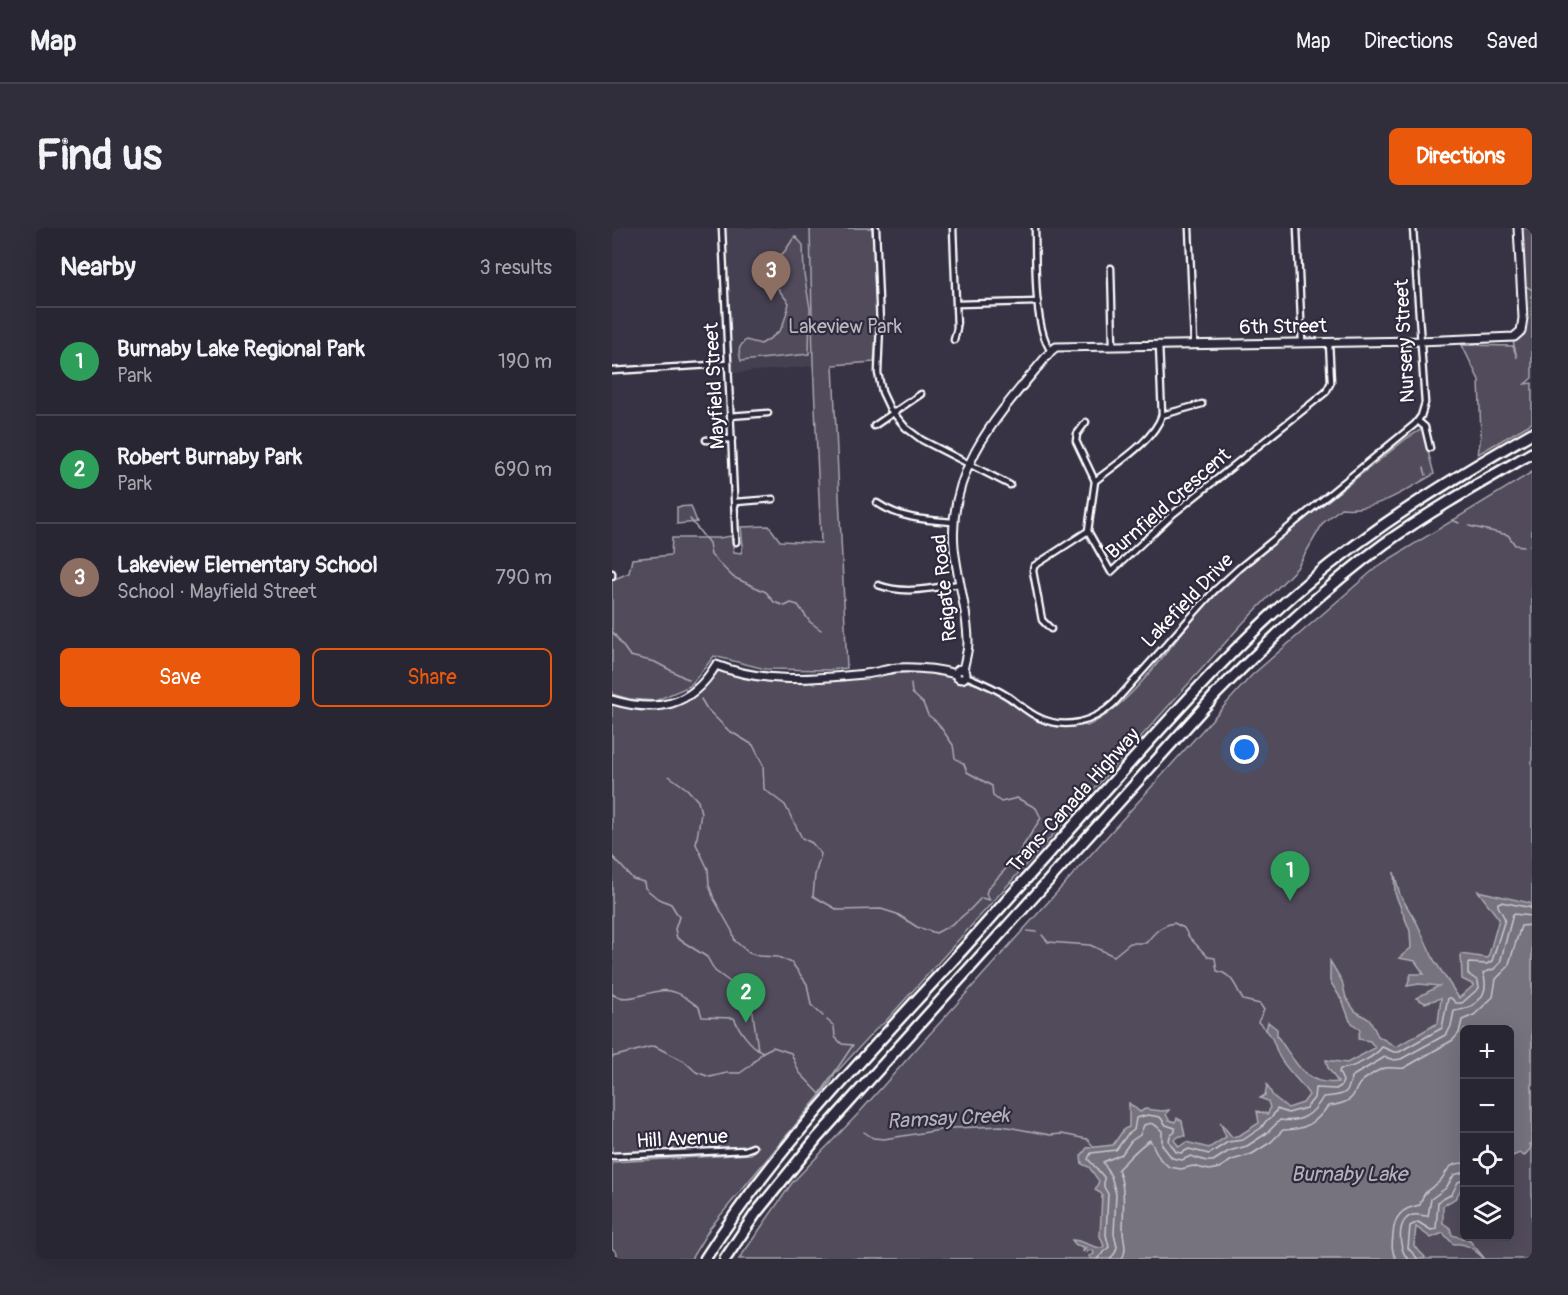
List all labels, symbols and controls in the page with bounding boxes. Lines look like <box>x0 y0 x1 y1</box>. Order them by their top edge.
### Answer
text: Map <box>30 24 76 59</box>
text: Map <box>1296 28 1331 55</box>
text: Directions <box>1364 28 1453 55</box>
text: Saved <box>1486 28 1538 55</box>
button: Directions <box>1389 128 1532 185</box>
text: Find us <box>36 130 162 182</box>
text: Nearby <box>60 251 136 283</box>
pin: 3 <box>752 251 790 301</box>
text: 3 results <box>480 255 552 280</box>
street label: Nursery Street <box>1389 278 1420 403</box>
street label: 6th Street <box>1239 313 1328 340</box>
park label: Lakeview Park <box>788 314 903 339</box>
street label: Mayfield Street <box>699 321 730 450</box>
text: Burnaby Lake Regional Park <box>117 335 365 363</box>
text: 1 <box>76 349 83 374</box>
text: 190 m <box>498 349 552 374</box>
text: Park <box>117 363 152 388</box>
street label: Burnfield Crescent <box>1101 442 1236 564</box>
text: Robert Burnaby Park <box>117 443 302 471</box>
text: 2 <box>74 457 85 482</box>
text: 690 m <box>494 457 552 482</box>
text: Park <box>117 471 152 496</box>
street label: Reigate Road <box>926 533 963 643</box>
street label: Lakefield Drive <box>1136 548 1239 653</box>
text: Lakeview Elementary School <box>117 551 378 579</box>
text: 3 <box>74 565 85 590</box>
text: 790 m <box>495 565 552 590</box>
text: School · Mayfield Street <box>117 579 317 604</box>
button: Save <box>60 648 300 707</box>
button: Share <box>312 648 552 707</box>
street label: Trans-Canada Highway <box>1002 722 1146 878</box>
your location <box>1230 735 1259 764</box>
pin: 1 <box>1270 852 1310 901</box>
pin: 2 <box>726 974 766 1023</box>
map controls <box>1460 1025 1514 1241</box>
button: + <box>1460 1025 1514 1079</box>
button: − <box>1460 1079 1514 1133</box>
water label: Ramsay Creek <box>886 1102 1012 1135</box>
street label: Hill Avenue <box>636 1124 729 1153</box>
button: locate <box>1460 1133 1514 1187</box>
water label: Burnaby Lake <box>1291 1161 1410 1188</box>
button: layers <box>1460 1187 1514 1241</box>

